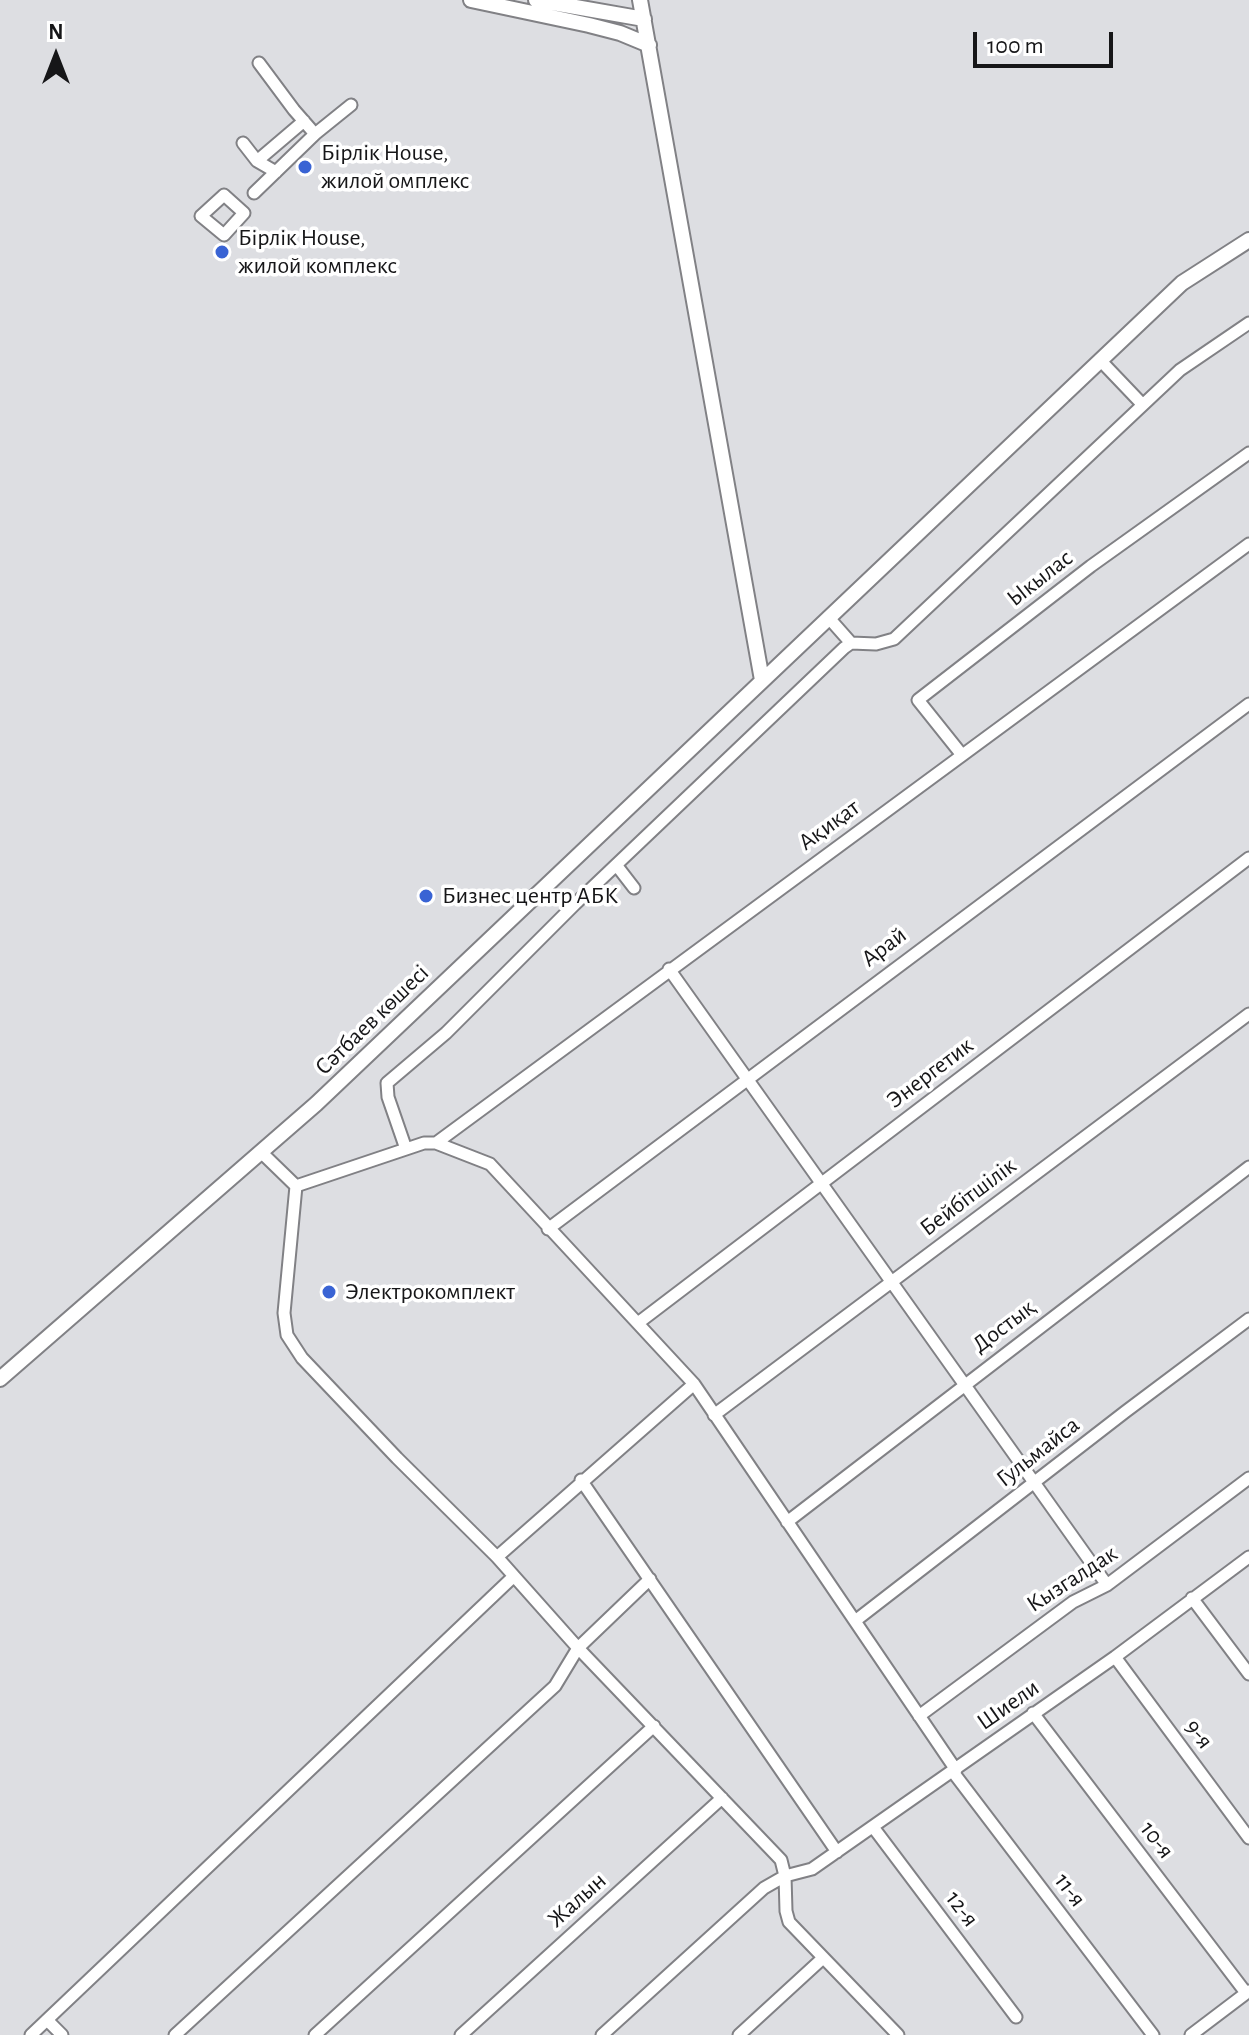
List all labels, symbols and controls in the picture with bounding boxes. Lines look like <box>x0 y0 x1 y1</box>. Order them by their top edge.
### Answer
north arrow <box>16 16 96 96</box>
scale bar <box>977 16 1117 66</box>
text: N <box>48 21 64 43</box>
text: 100 m <box>987 34 1044 58</box>
place label: Бірлік House, жилой омплекс <box>321 139 469 195</box>
marker: Бірлік House, жилой омплекс <box>296 158 314 176</box>
place label: Бірлік House, жилой комплекс <box>238 224 397 280</box>
marker: Бірлік House, жилой комплекс <box>213 243 231 261</box>
street label: Ыкылас <box>1001 543 1079 613</box>
street label: Ақиқат <box>793 793 865 857</box>
place label: Бизнес центр АБК <box>442 882 618 910</box>
marker: Бизнес центр АБК <box>417 887 435 905</box>
street label: Арай <box>856 921 912 973</box>
street label: Сәтбаев көшесі <box>309 959 435 1081</box>
street label: Энергетик <box>881 1031 979 1115</box>
street label: Бейбітшілік <box>914 1151 1022 1243</box>
place label: Электрокомплект <box>345 1278 515 1306</box>
marker: Электрокомплект <box>320 1283 338 1301</box>
street label: Достық <box>967 1293 1041 1359</box>
street label: Гульмайса <box>991 1411 1085 1493</box>
street label: Кызгалдак <box>1021 1539 1123 1619</box>
street label: Шиели <box>971 1673 1045 1737</box>
street label: 9-я <box>1179 1714 1219 1754</box>
street label: 10-я <box>1134 1816 1180 1864</box>
street label: Жалын <box>542 1866 612 1934</box>
street label: 11-я <box>1048 1867 1092 1913</box>
street label: 12-я <box>939 1885 985 1933</box>

